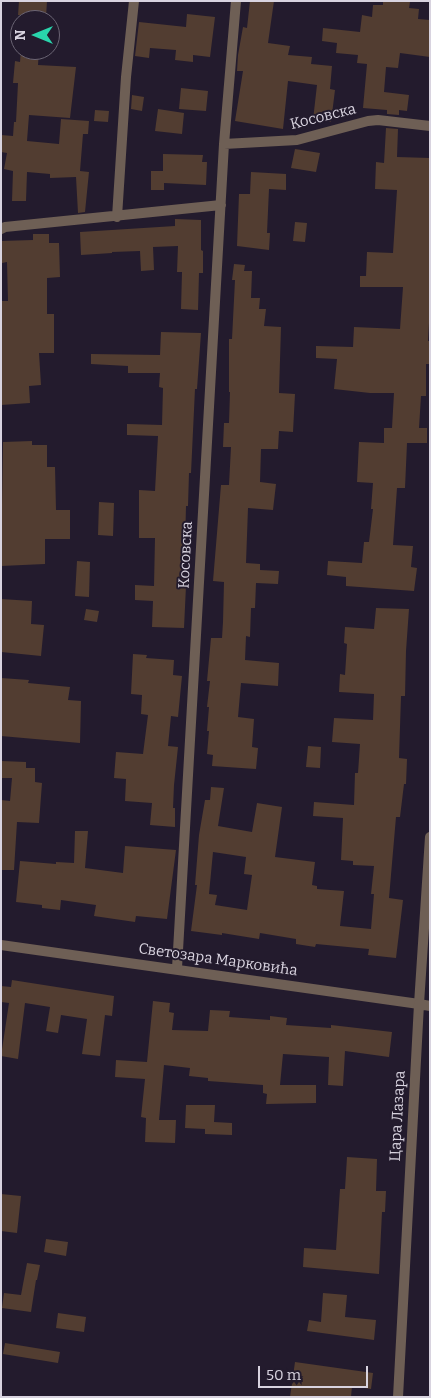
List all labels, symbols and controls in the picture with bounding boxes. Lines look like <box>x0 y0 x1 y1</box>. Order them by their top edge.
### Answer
north arrow <box>10 10 60 60</box>
text: N <box>12 30 29 40</box>
street label: Косовска <box>288 100 358 134</box>
street label: Косовска <box>175 521 197 589</box>
street label: Светозара Марковића <box>137 940 299 980</box>
street label: Цара Лазара <box>387 1070 409 1162</box>
scale bar <box>261 1356 371 1388</box>
text: 50 m <box>266 1366 301 1384</box>

